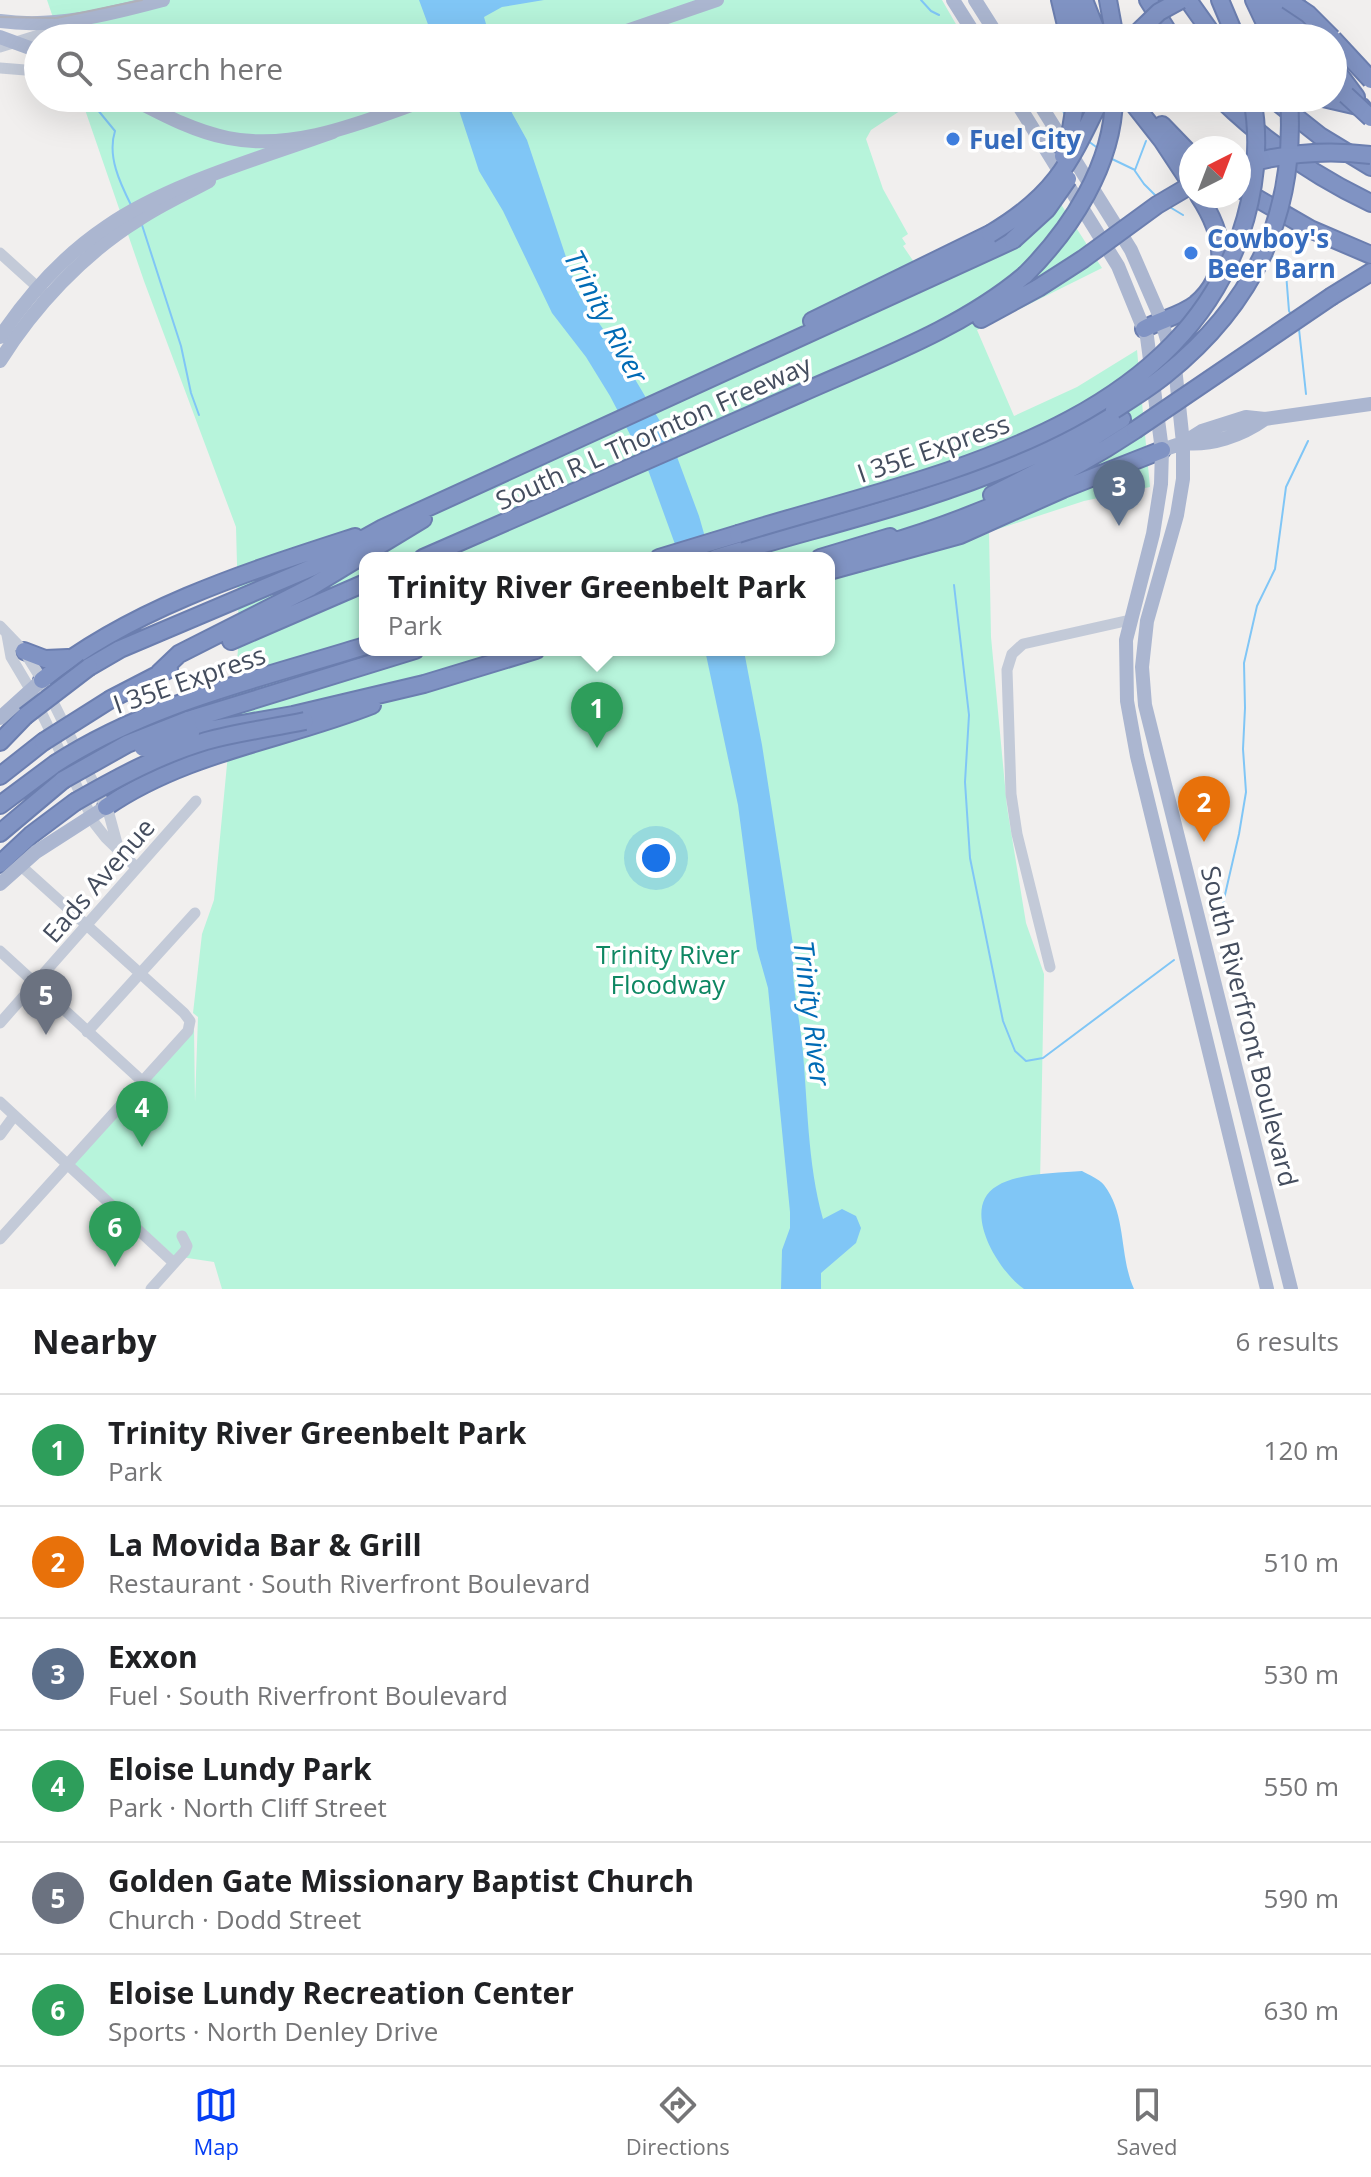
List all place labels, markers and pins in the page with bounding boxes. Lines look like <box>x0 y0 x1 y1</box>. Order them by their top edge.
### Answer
place label: Fuel City <box>969 121 1081 157</box>
marker: Fuel City <box>944 130 962 148</box>
place label: Cowboy's Beer Barn <box>1207 220 1336 286</box>
marker: Cowboy's Beer Barn <box>1182 244 1200 262</box>
pin: 3 <box>1093 460 1145 526</box>
pin: 1 <box>571 682 623 748</box>
pin: 2 <box>1178 776 1230 842</box>
pin: 5 <box>20 969 72 1035</box>
pin: 4 <box>116 1081 168 1147</box>
pin: 6 <box>89 1201 141 1267</box>

